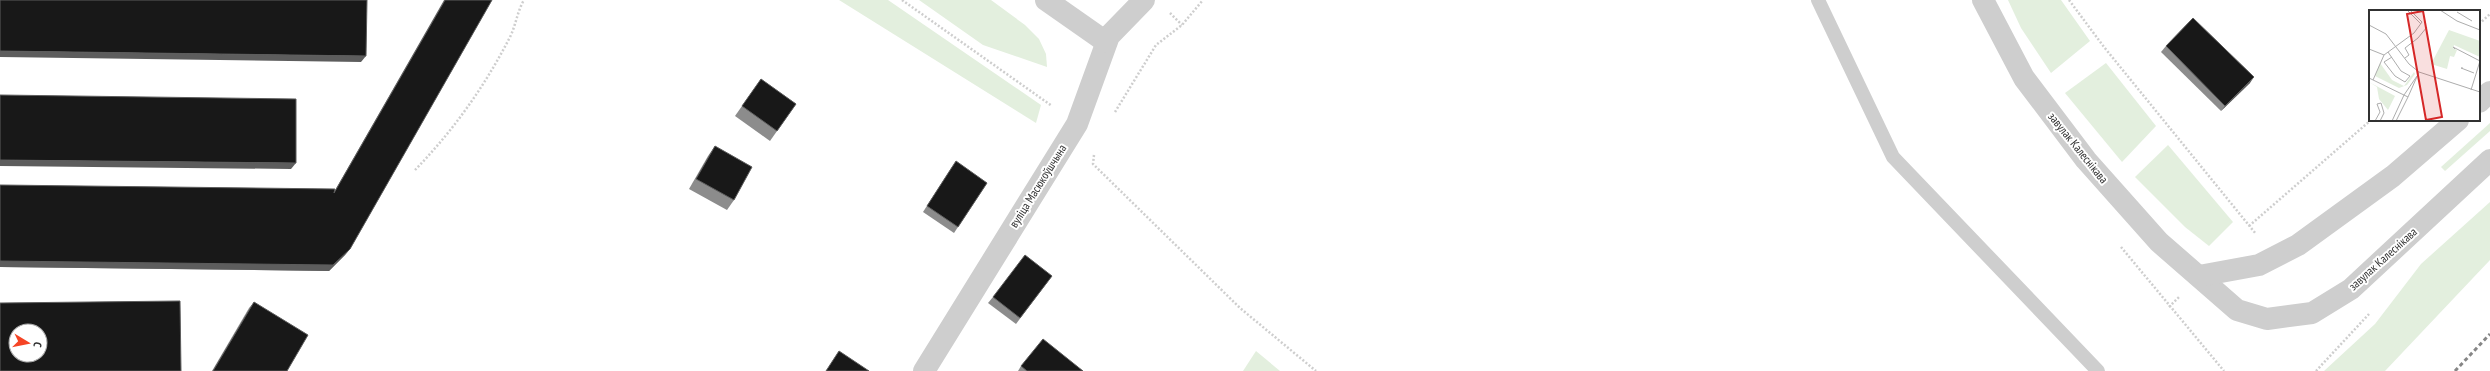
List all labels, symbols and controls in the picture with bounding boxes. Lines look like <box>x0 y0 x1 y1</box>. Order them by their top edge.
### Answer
inset map <box>2369 10 2480 121</box>
street label: завулак Калеснікава <box>2045 109 2112 186</box>
street label: вуліца Масюкоўшчына <box>1006 141 1069 230</box>
street label: завулак Калеснікава <box>2345 224 2420 293</box>
north arrow <box>8 323 48 363</box>
text: С <box>31 341 45 348</box>

